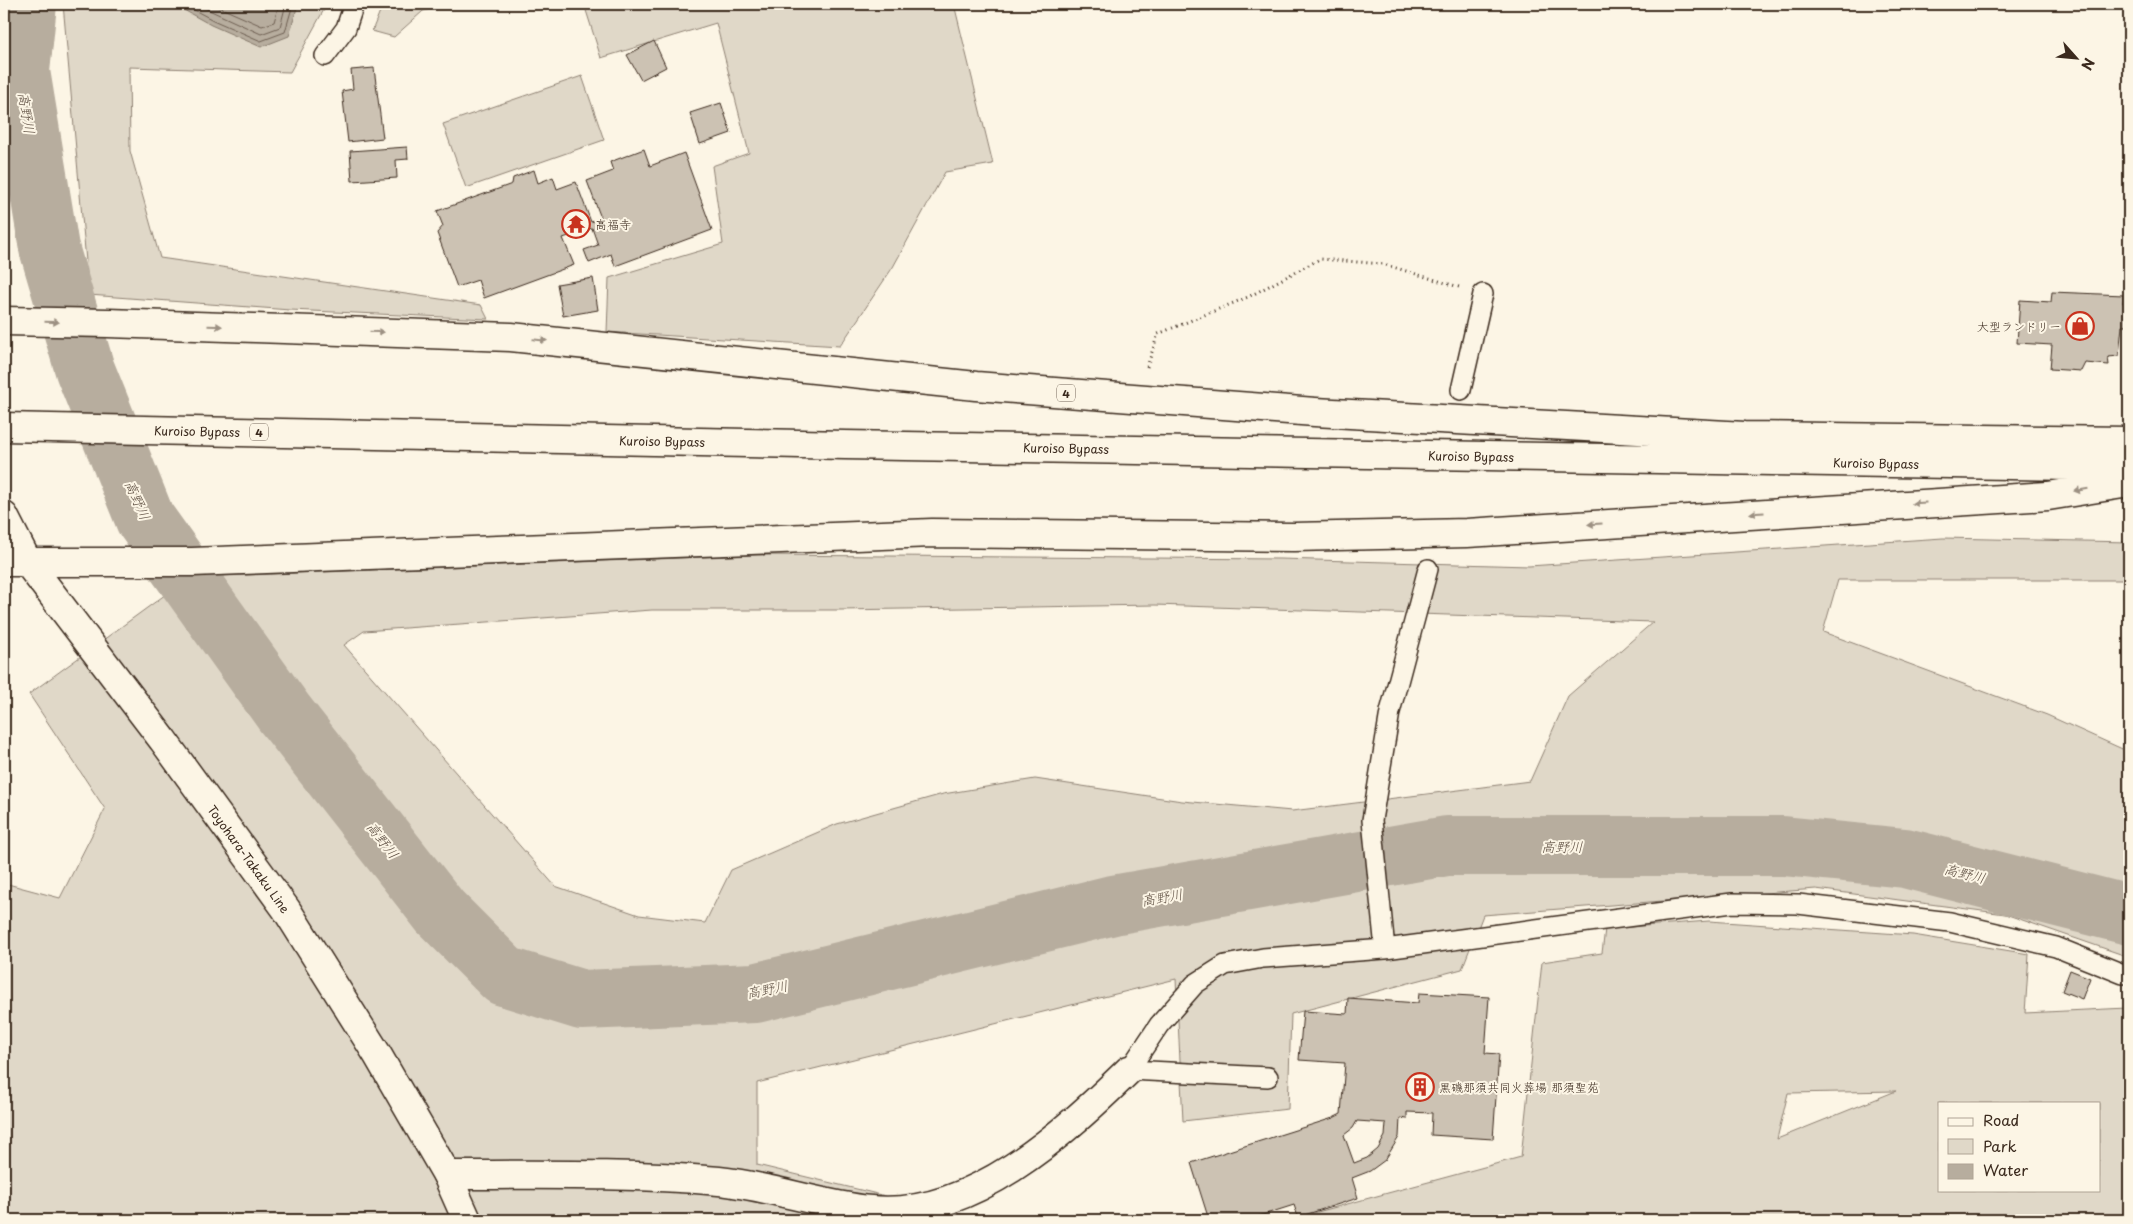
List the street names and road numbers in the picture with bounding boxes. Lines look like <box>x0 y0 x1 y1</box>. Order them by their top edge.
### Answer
road number: 4 <box>1057 384 1075 402</box>
street label: Kuroiso Bypass <box>154 421 241 441</box>
road number: 4 <box>250 424 268 441</box>
street label: Kuroiso Bypass <box>619 431 706 451</box>
street label: Kuroiso Bypass <box>1023 438 1110 458</box>
street label: Kuroiso Bypass <box>1428 446 1515 466</box>
street label: Kuroiso Bypass <box>1833 453 1920 473</box>
street label: Toyohara-Takaku Line <box>204 801 295 917</box>

